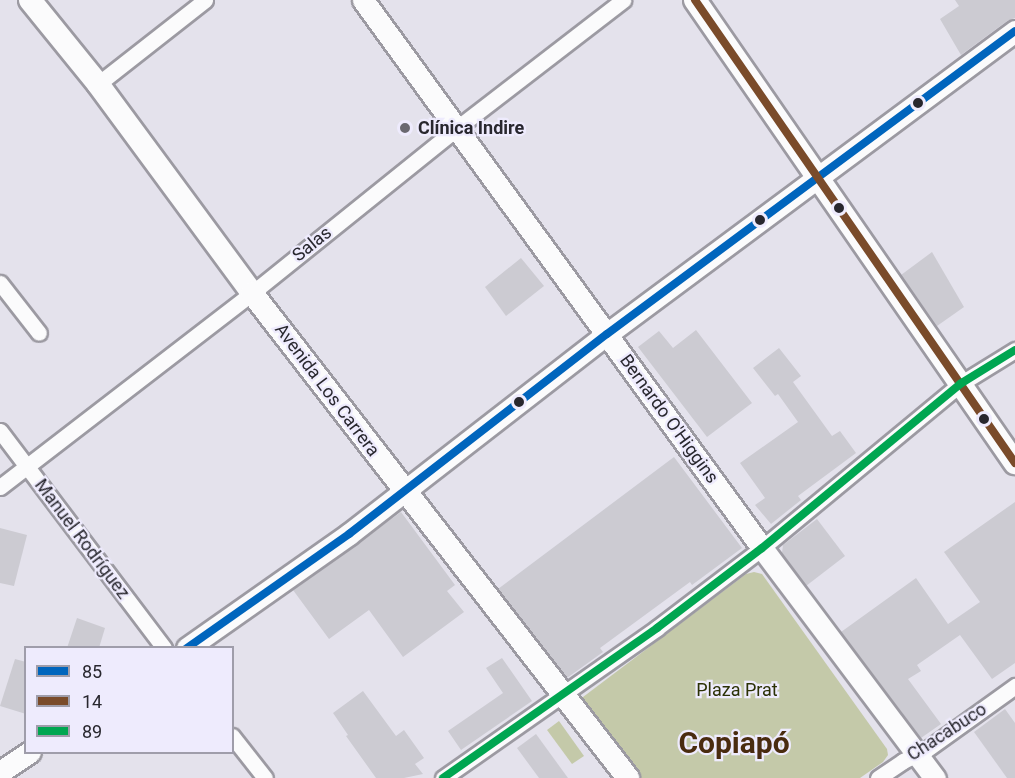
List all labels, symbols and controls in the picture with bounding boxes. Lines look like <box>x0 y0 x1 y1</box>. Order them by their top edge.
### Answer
unlabelled marker <box>912 97 924 109</box>
place label: Clínica Indire <box>418 117 524 139</box>
marker: Clínica Indire <box>396 119 414 137</box>
unlabelled marker <box>833 202 845 214</box>
unlabelled marker <box>754 214 766 226</box>
street label: Salas <box>288 222 336 266</box>
street label: Avenida Los Carrera <box>270 319 384 461</box>
street label: Bernardo O'Higgins <box>615 350 723 488</box>
unlabelled marker <box>513 396 525 408</box>
unlabelled marker <box>978 413 990 425</box>
street label: Manuel Rodríguez <box>30 475 134 603</box>
legend <box>24 646 234 754</box>
text: 85 <box>82 661 102 682</box>
park label: Plaza Prat <box>696 679 778 701</box>
text: 14 <box>82 691 102 712</box>
street label: Chacabuco <box>903 698 991 766</box>
text: 89 <box>82 721 102 742</box>
district label: Copiapó <box>678 725 790 761</box>

